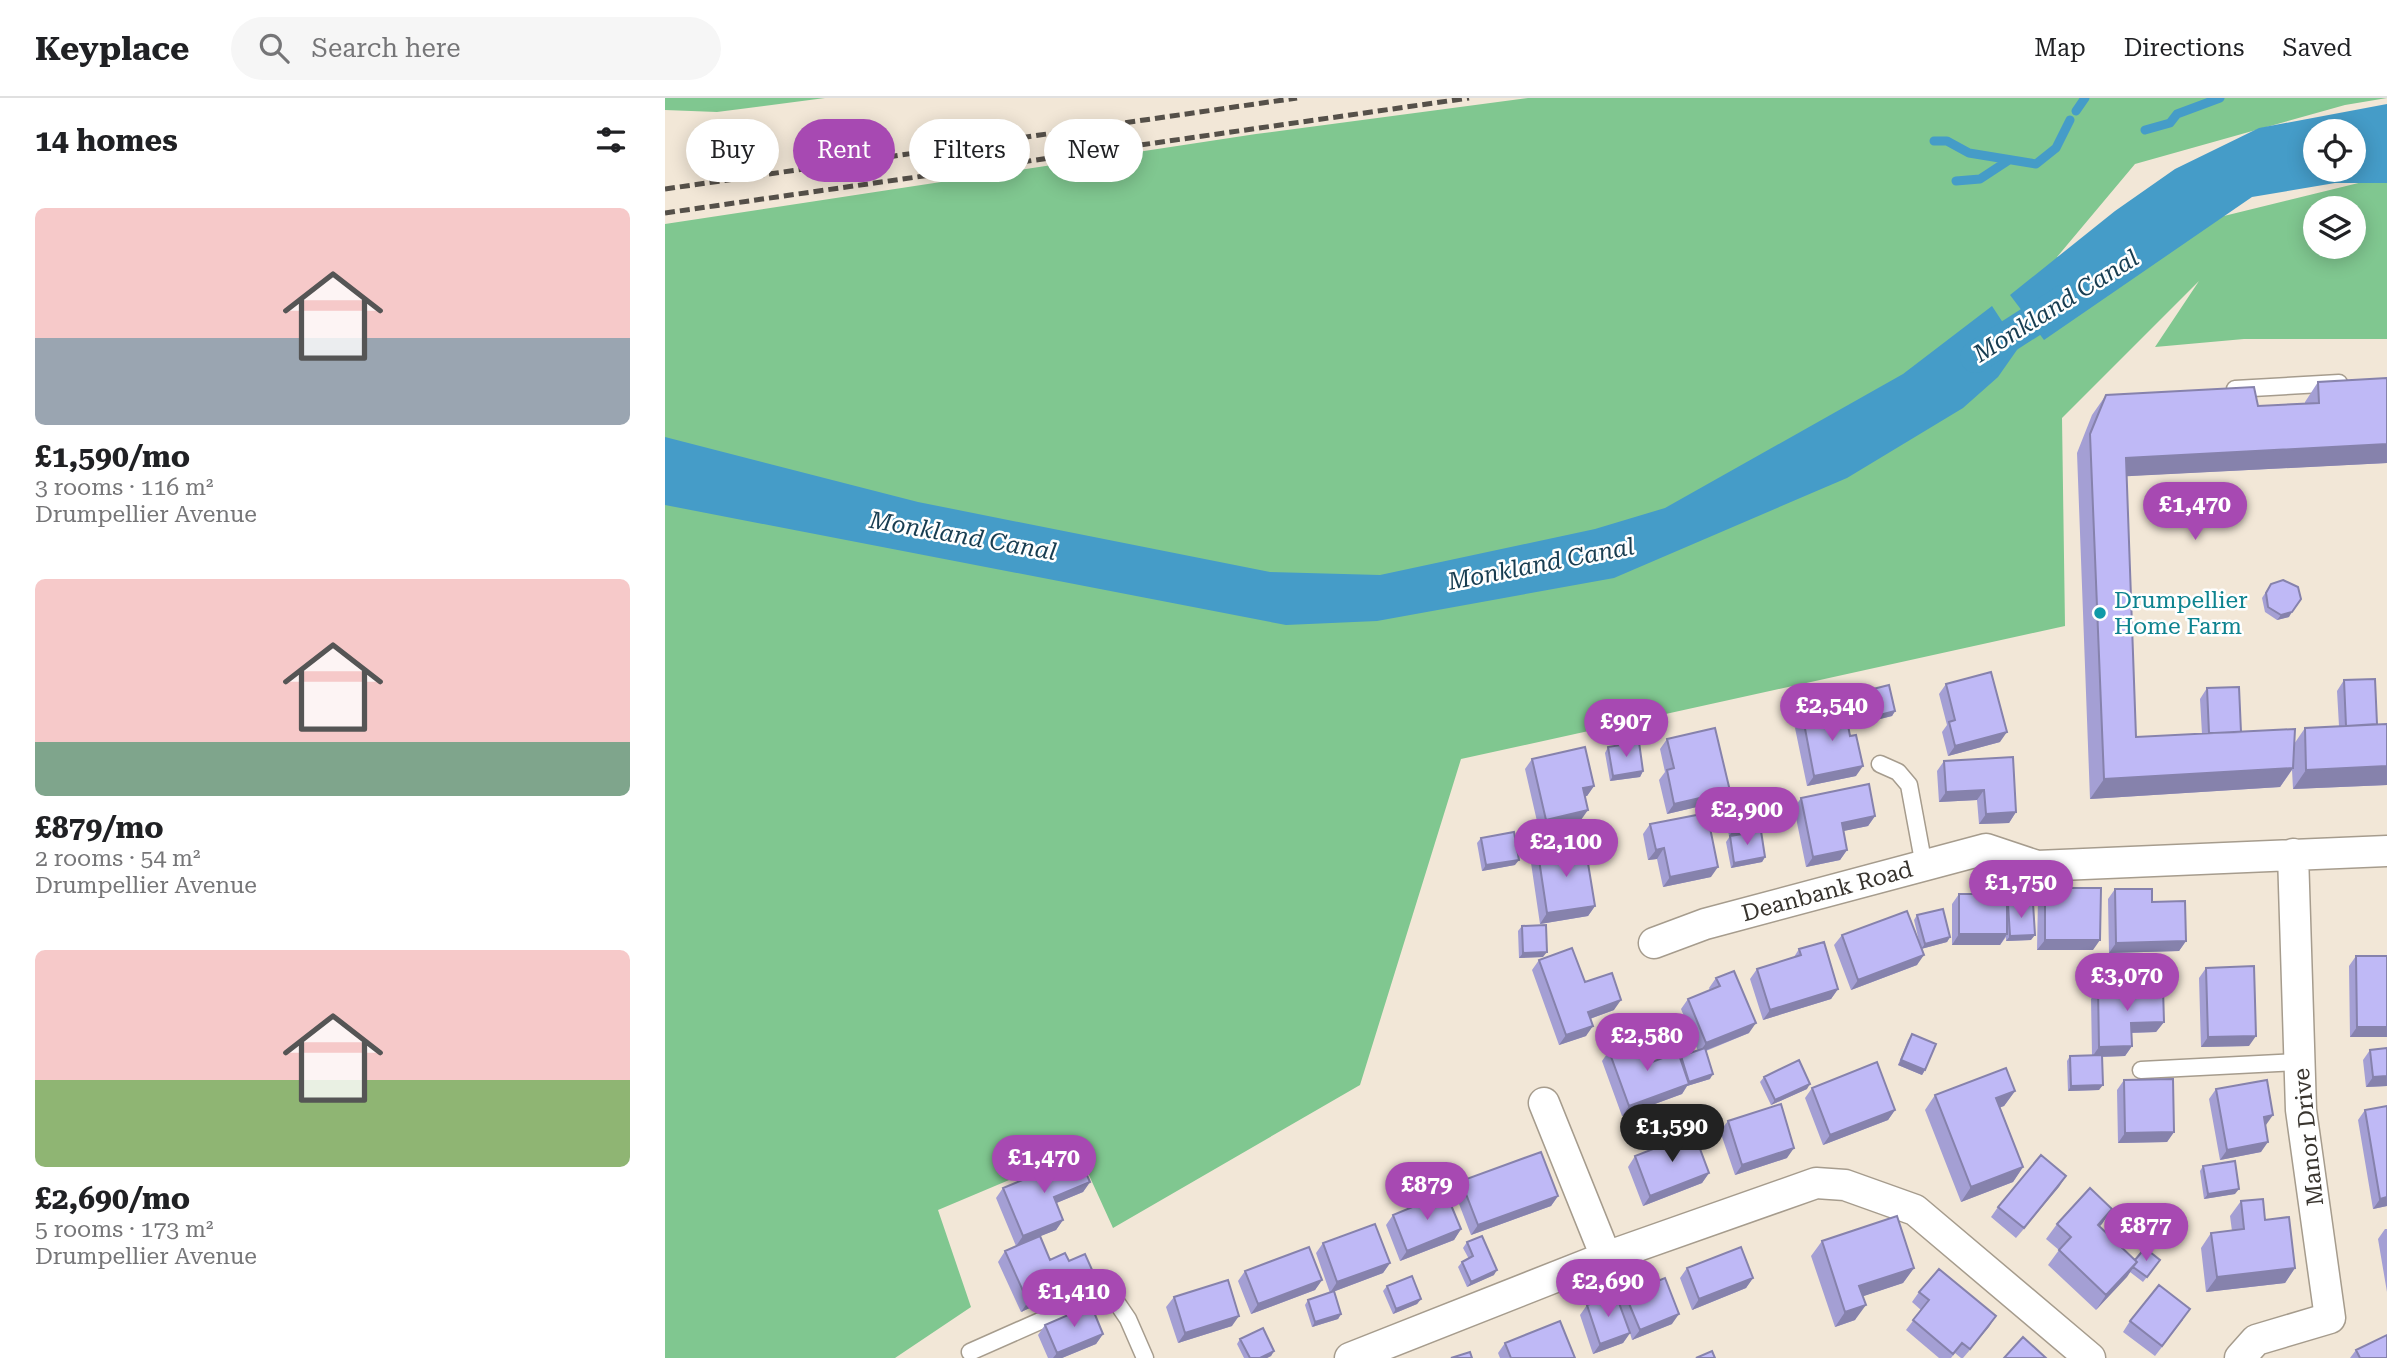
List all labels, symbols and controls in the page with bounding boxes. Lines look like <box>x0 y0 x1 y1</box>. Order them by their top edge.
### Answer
search box <box>231 17 721 80</box>
text: Keyplace <box>35 29 189 68</box>
icon: search <box>255 29 293 67</box>
text: Search here <box>311 33 460 63</box>
text: Map <box>2034 34 2086 62</box>
text: Directions <box>2124 34 2244 62</box>
text: Saved <box>2282 34 2352 62</box>
chip: Buy <box>686 119 779 182</box>
chip: Rent <box>793 119 895 182</box>
chip: Filters <box>909 119 1030 182</box>
chip: New <box>1044 119 1143 182</box>
map controls <box>2303 119 2366 259</box>
button: locate <box>2303 119 2366 182</box>
icon: filters <box>592 121 630 159</box>
text: 14 homes <box>35 123 178 158</box>
button: layers <box>2303 196 2366 259</box>
water label: Monkland Canal <box>1967 244 2144 369</box>
icon: home <box>270 253 396 379</box>
text: £1,590/mo <box>35 439 190 474</box>
text: 3 rooms · 116 m² <box>35 474 213 501</box>
pin: £1,470 <box>2138 482 2252 542</box>
text: £1,470 <box>2159 491 2231 518</box>
text: Drumpellier Avenue <box>35 501 257 528</box>
water label: Monkland Canal <box>866 506 1059 566</box>
water label: Monkland Canal <box>1444 532 1637 596</box>
place label: Drumpellier Home Farm <box>2114 587 2248 640</box>
marker: Drumpellier Home Farm <box>2092 605 2108 621</box>
icon: home <box>270 624 396 750</box>
pin: £2,540 <box>1775 684 1889 743</box>
text: £2,540 <box>1796 692 1868 719</box>
pin: £907 <box>1585 700 1667 759</box>
text: £907 <box>1600 708 1652 735</box>
pin: £2,900 <box>1690 788 1804 847</box>
text: £2,900 <box>1711 796 1783 823</box>
text: £879/mo <box>35 810 164 845</box>
pin: £2,100 <box>1509 820 1623 879</box>
text: £2,100 <box>1530 828 1602 855</box>
text: 2 rooms · 54 m² <box>35 845 201 872</box>
street label: Deanbank Road <box>1739 856 1916 927</box>
pin: £1,750 <box>1964 860 2078 920</box>
text: £1,750 <box>1985 869 2057 896</box>
text: Drumpellier Avenue <box>35 872 257 899</box>
pin: £3,070 <box>2070 954 2184 1013</box>
text: £3,070 <box>2091 962 2163 989</box>
icon: home <box>270 995 396 1121</box>
pin: £2,580 <box>1590 1014 1704 1073</box>
text: £2,580 <box>1611 1022 1683 1049</box>
street label: Manor Drive <box>2288 1067 2329 1207</box>
pin: £1,590 <box>1615 1104 1729 1164</box>
text: £1,590 <box>1636 1113 1708 1140</box>
pin: £1,470 <box>987 1136 1101 1195</box>
text: £1,470 <box>1008 1144 1080 1171</box>
pin: £879 <box>1386 1162 1468 1222</box>
text: £879 <box>1401 1171 1453 1198</box>
text: £2,690/mo <box>35 1181 190 1216</box>
pin: £877 <box>2105 1204 2187 1263</box>
text: £877 <box>2120 1212 2172 1239</box>
text: 5 rooms · 173 m² <box>35 1216 213 1243</box>
text: Drumpellier Avenue <box>35 1243 257 1270</box>
pin: £2,690 <box>1551 1260 1665 1319</box>
text: £2,690 <box>1572 1268 1644 1295</box>
pin: £1,410 <box>1017 1270 1131 1329</box>
text: £1,410 <box>1038 1278 1110 1305</box>

